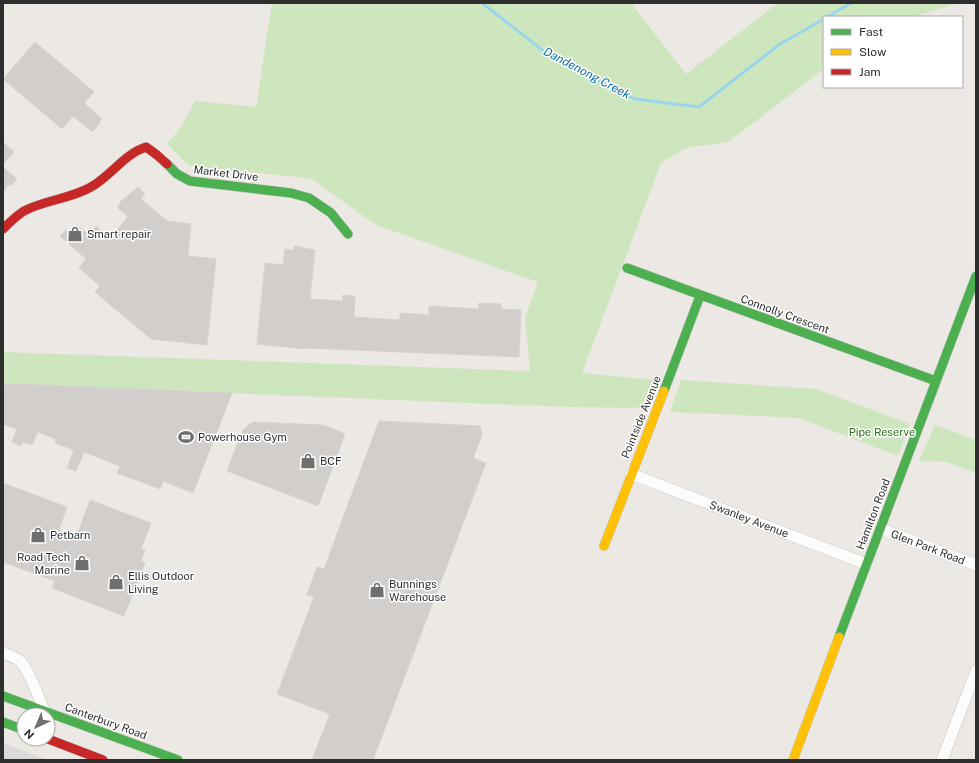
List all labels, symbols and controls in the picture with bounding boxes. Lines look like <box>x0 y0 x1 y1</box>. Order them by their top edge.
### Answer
legend <box>823 16 963 88</box>
text: Fast <box>859 25 884 39</box>
water label: Dandenong Creek <box>541 44 633 102</box>
text: Slow <box>859 45 887 59</box>
text: Jam <box>859 65 881 79</box>
street label: Market Drive <box>193 163 259 183</box>
shop icon: Smart repair <box>66 225 84 243</box>
place label: Smart repair <box>87 228 151 240</box>
street label: Connolly Crescent <box>739 292 831 336</box>
street label: Pointside Avenue <box>619 374 663 460</box>
park label: Pipe Reserve <box>849 426 915 438</box>
sports icon: Powerhouse Gym <box>177 428 195 446</box>
place label: Powerhouse Gym <box>198 431 287 443</box>
shop icon: BCF <box>299 452 317 470</box>
place label: BCF <box>320 455 341 467</box>
street label: Hamilton Road <box>854 477 892 551</box>
street label: Swanley Avenue <box>708 498 790 540</box>
shop icon: Petbarn <box>29 526 47 544</box>
street label: Glen Park Road <box>889 527 967 567</box>
place label: Petbarn <box>50 529 90 541</box>
place label: Road Tech Marine <box>17 551 70 576</box>
shop icon: Road Tech Marine <box>73 554 91 572</box>
place label: Ellis Outdoor Living <box>128 570 194 595</box>
shop icon: Ellis Outdoor Living <box>107 573 125 591</box>
place label: Bunnings Warehouse <box>389 578 446 603</box>
shop icon: Bunnings Warehouse <box>368 581 386 599</box>
street label: Canterbury Road <box>63 701 149 741</box>
north arrow <box>16 707 56 747</box>
text: N <box>22 727 36 741</box>

